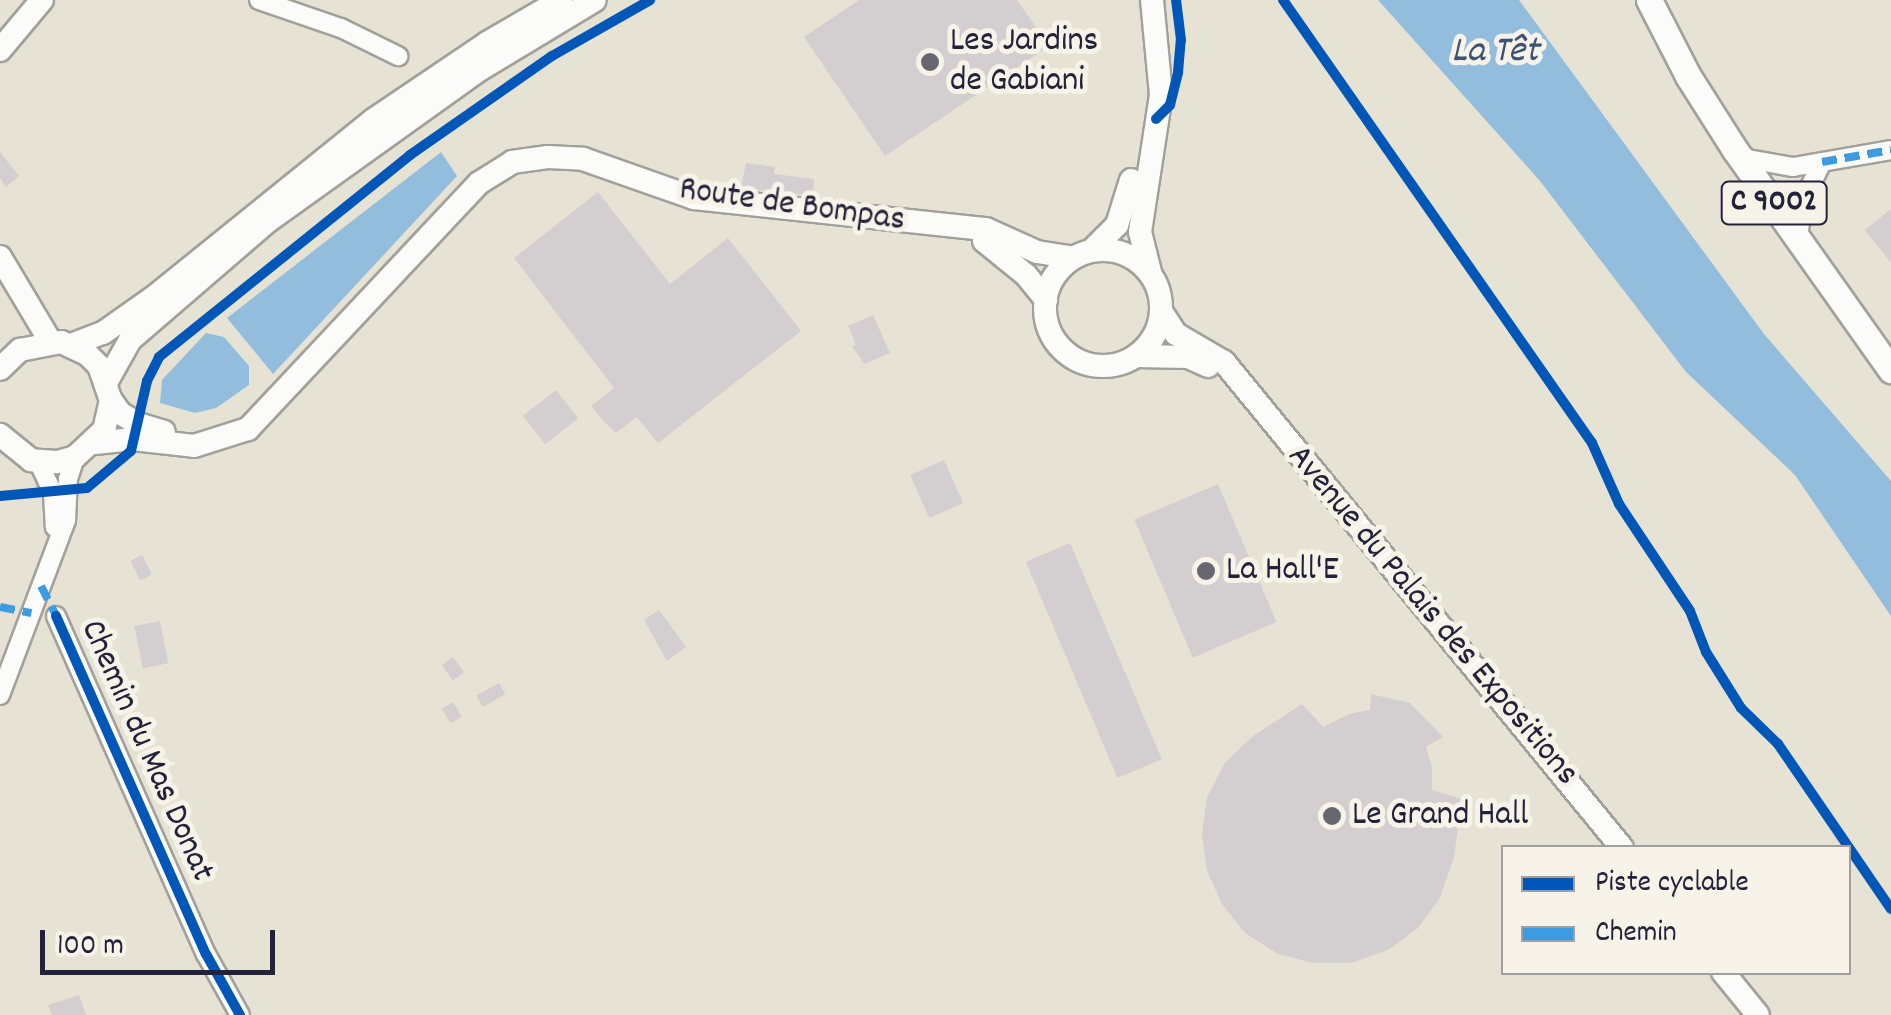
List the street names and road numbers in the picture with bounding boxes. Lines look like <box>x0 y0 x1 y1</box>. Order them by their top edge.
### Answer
street label: Route de Bompas <box>677 169 907 243</box>
road number: C 9002 <box>1719 176 1829 230</box>
street label: Avenue du Palais des Expositions <box>1277 437 1587 795</box>
street label: Chemin du Mas Donat <box>70 614 222 888</box>

